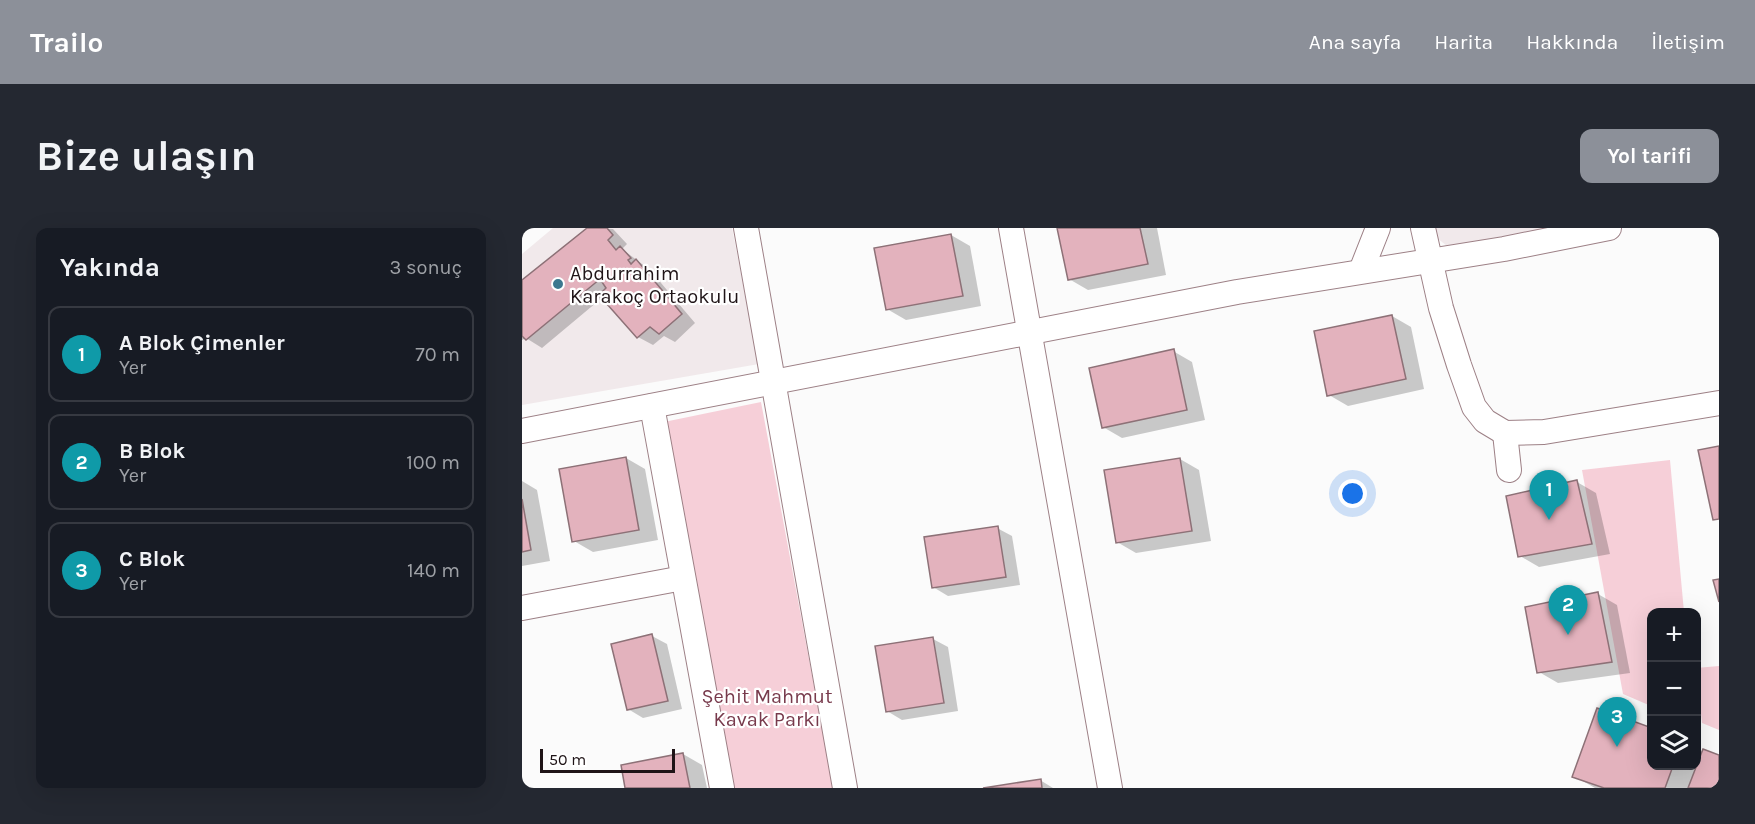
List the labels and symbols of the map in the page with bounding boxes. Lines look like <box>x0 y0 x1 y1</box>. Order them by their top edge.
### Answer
place label: Abdurrahim Karakoç Ortaokulu <box>570 262 739 308</box>
marker: Abdurrahim Karakoç Ortaokulu <box>551 277 565 291</box>
pin: 1 <box>1530 470 1568 520</box>
your location <box>1338 479 1367 508</box>
pin: 2 <box>1548 586 1588 635</box>
park label: Şehit Mahmut Kavak Parkı <box>701 685 833 731</box>
pin: 3 <box>1598 698 1636 747</box>
scale bar <box>540 746 675 774</box>

